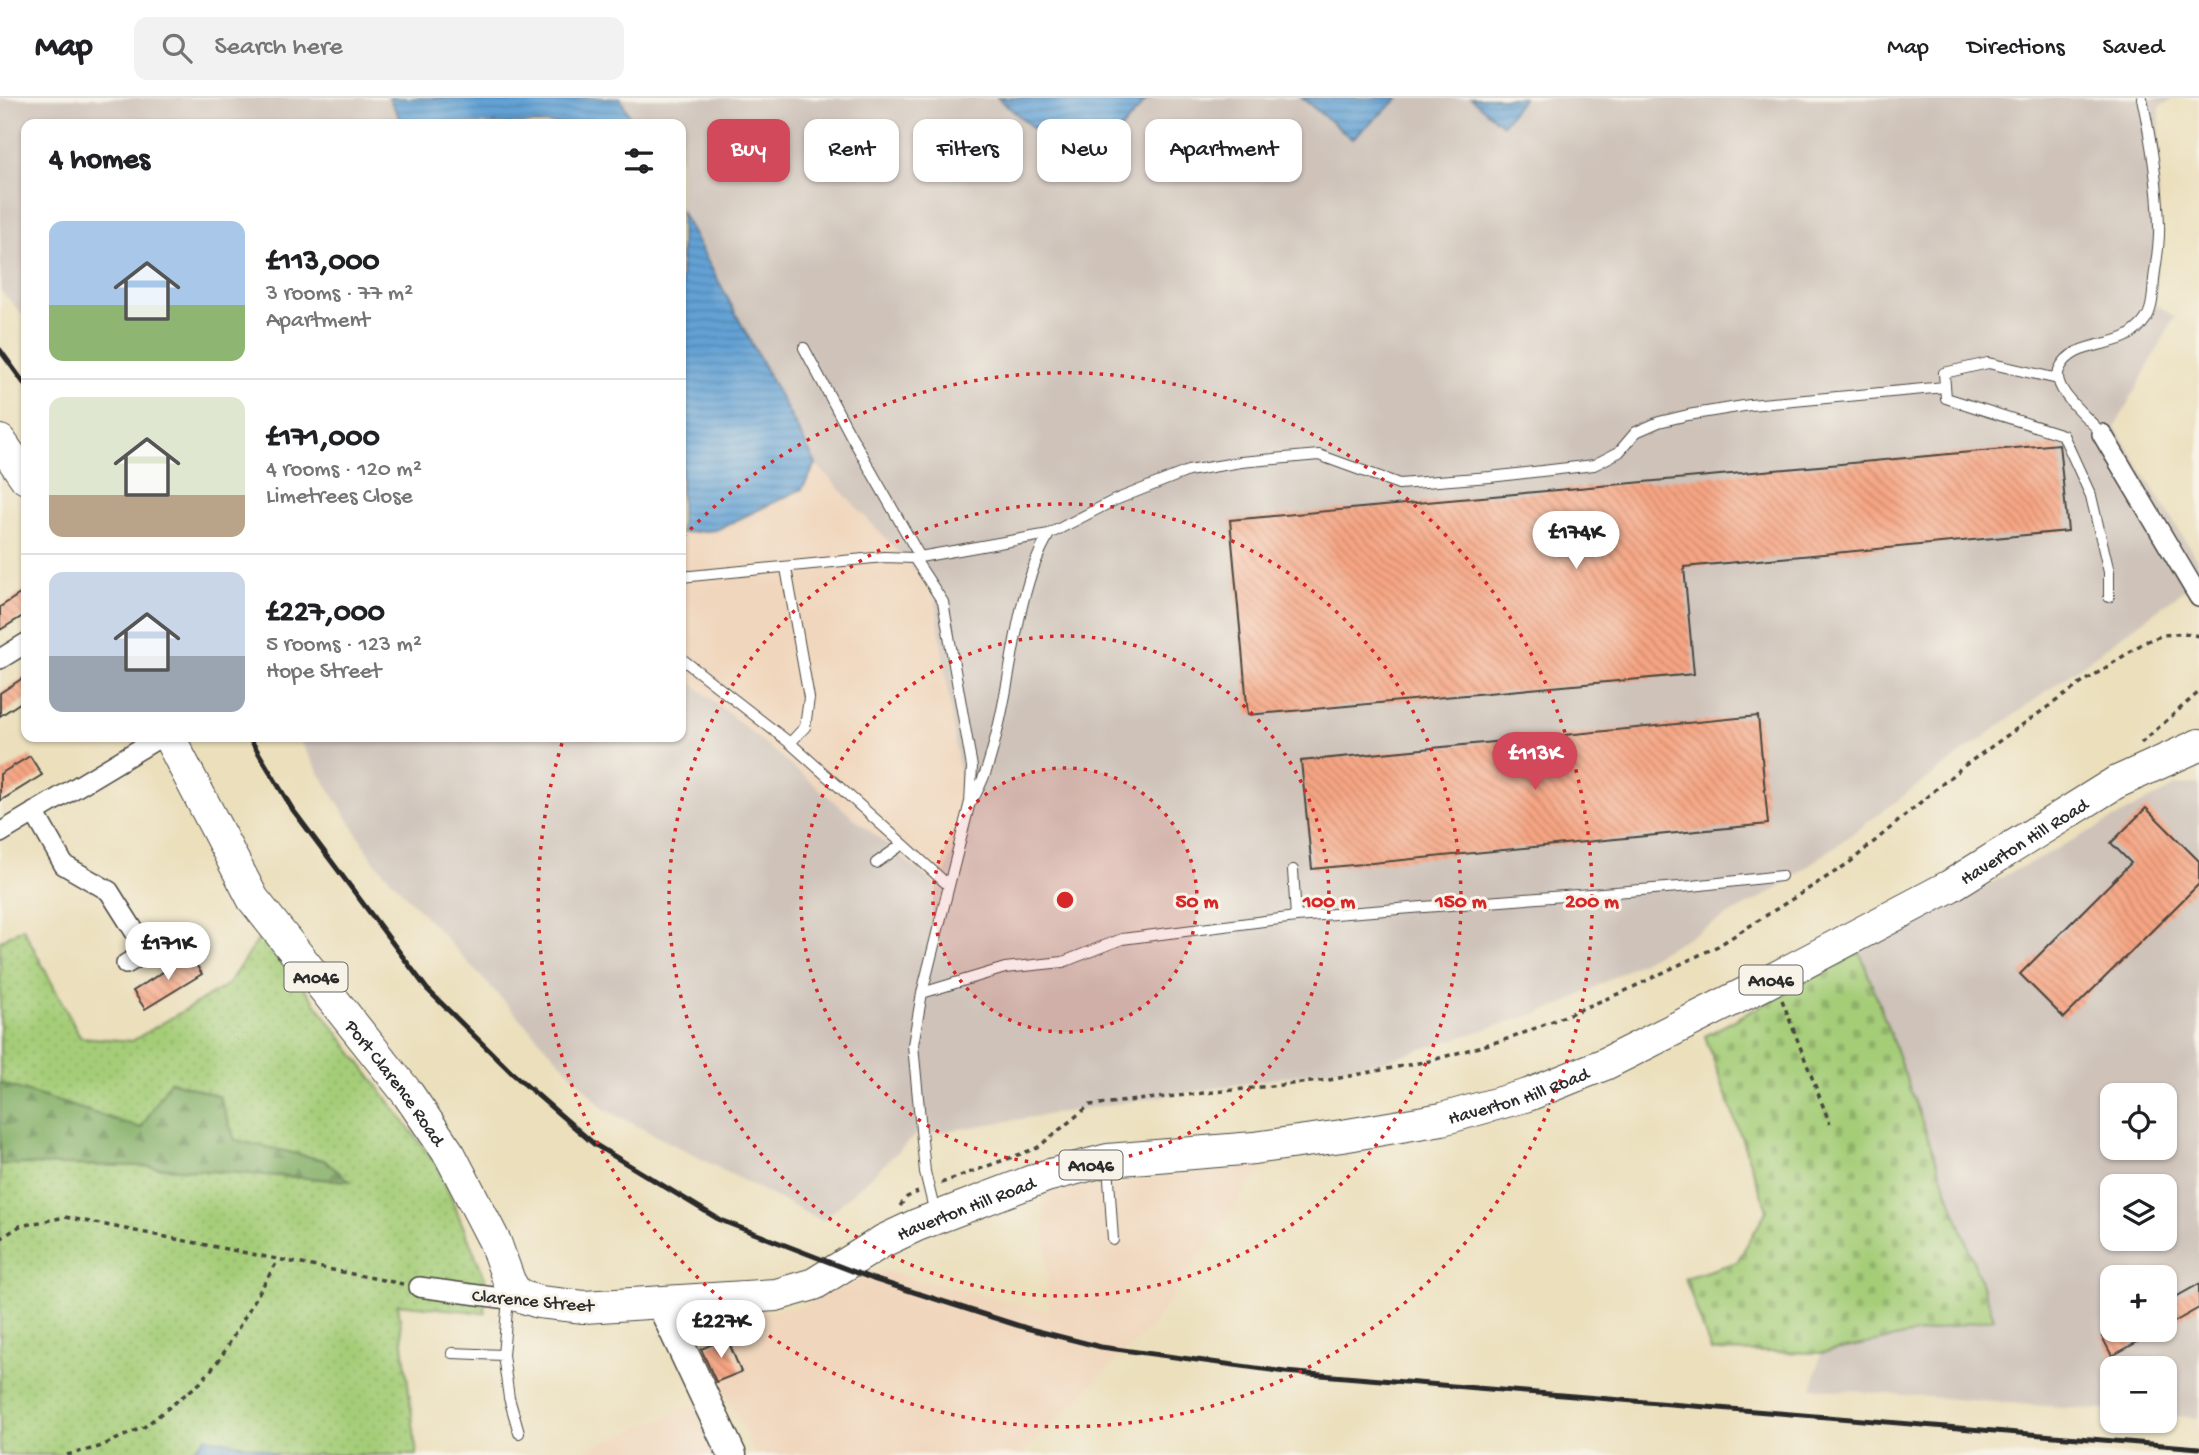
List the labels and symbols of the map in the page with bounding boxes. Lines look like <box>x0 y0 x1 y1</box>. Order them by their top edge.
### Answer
pin: £174K <box>1527 512 1625 571</box>
pin: £113K <box>1486 732 1584 792</box>
street label: Haverton Hill Road <box>1957 794 2095 892</box>
centre of rings <box>1053 888 1077 912</box>
text: 50 m <box>1176 891 1219 916</box>
text: 100 m <box>1302 891 1355 916</box>
text: 150 m <box>1434 891 1487 916</box>
text: 200 m <box>1565 891 1619 916</box>
pin: £171K <box>119 922 217 982</box>
road number: A1046 <box>284 962 348 992</box>
road number: A1046 <box>1740 966 1802 995</box>
street label: Port Clarence Road <box>338 1016 449 1153</box>
street label: Haverton Hill Road <box>1446 1063 1595 1132</box>
road number: A1046 <box>1060 1150 1122 1180</box>
street label: Haverton Hill Road <box>894 1172 1041 1248</box>
street label: Clarence Street <box>471 1286 597 1319</box>
pin: £227K <box>672 1300 770 1360</box>

